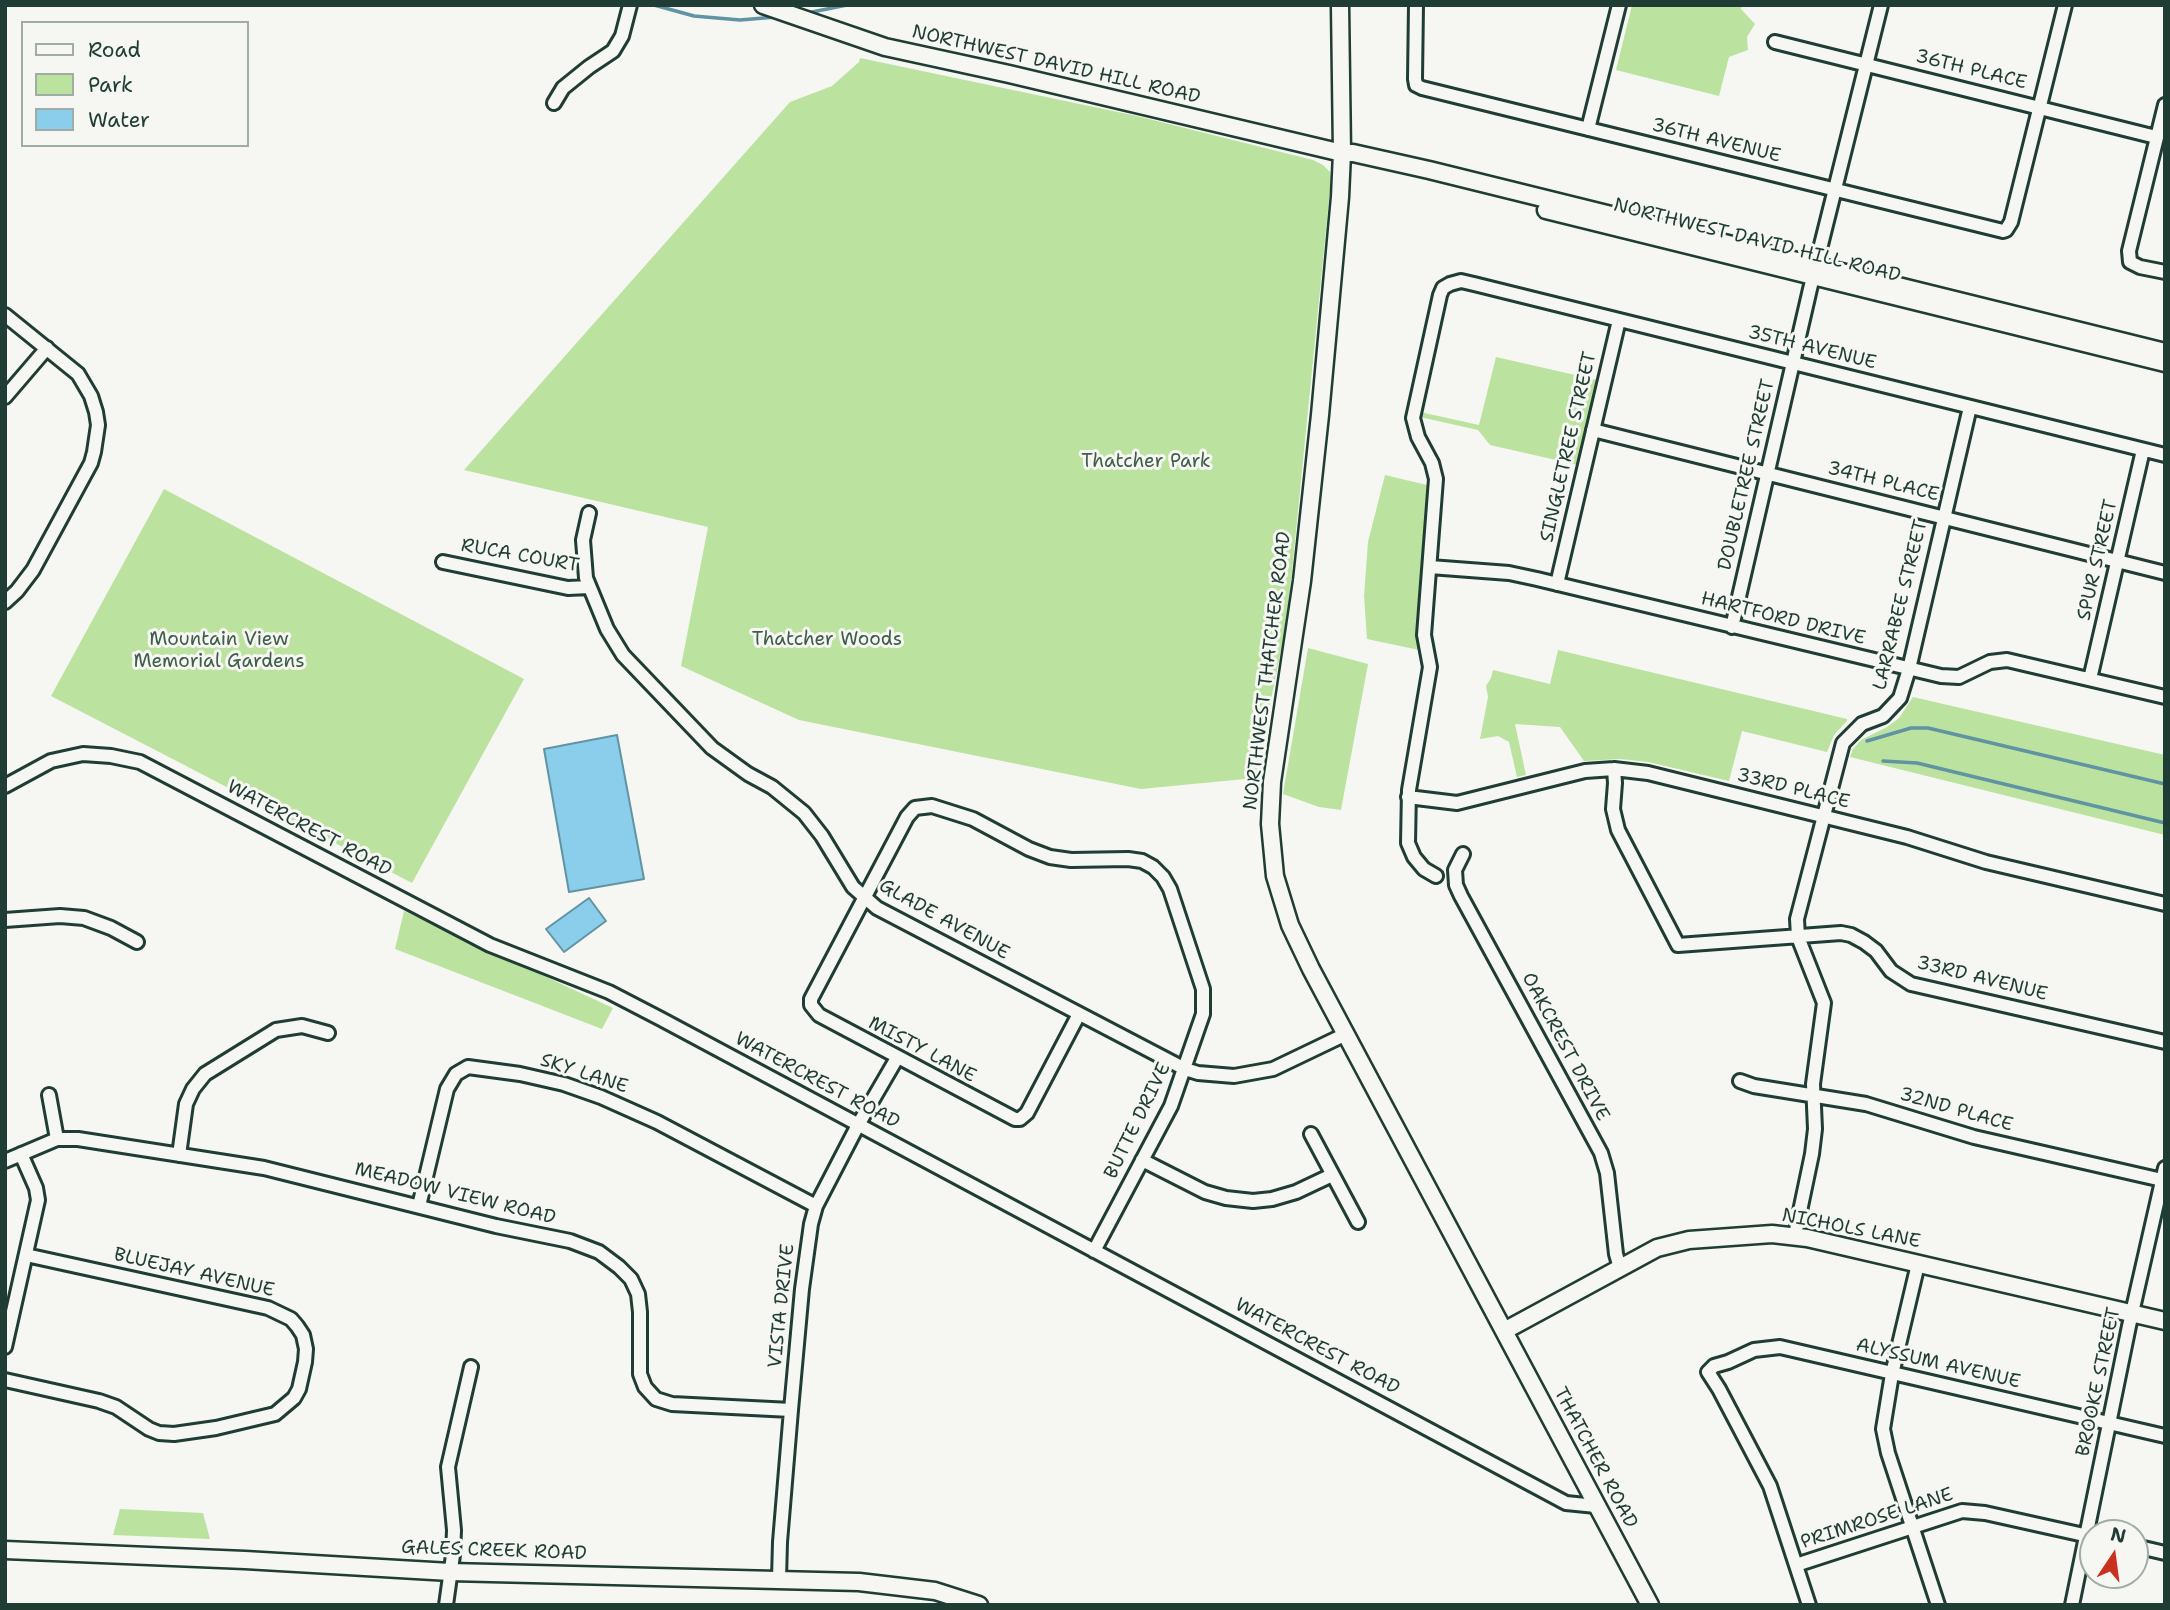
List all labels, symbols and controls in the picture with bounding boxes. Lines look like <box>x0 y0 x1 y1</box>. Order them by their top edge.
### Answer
legend <box>21 21 248 147</box>
street label: NORTHWEST DAVID HILL ROAD <box>910 21 1202 109</box>
text: Road <box>88 36 141 64</box>
street label: 36TH PLACE <box>1913 45 2029 95</box>
text: Park <box>88 71 133 99</box>
text: Water <box>88 106 150 134</box>
street label: 36TH AVENUE <box>1649 114 1783 168</box>
street label: NORTHWEST DAVID HILL ROAD <box>1611 194 1903 288</box>
street label: 35TH AVENUE <box>1745 321 1879 375</box>
street label: SINGLETREE STREET <box>1536 350 1602 544</box>
street label: DOUBLETREE STREET <box>1714 377 1780 573</box>
park label: Thatcher Park <box>1081 451 1211 473</box>
street label: 34TH PLACE <box>1825 457 1941 507</box>
street label: SPUR STREET <box>2073 497 2123 623</box>
street label: LARRABEE STREET <box>1869 517 1933 693</box>
street label: NORTHWEST THATCHER ROAD <box>1240 530 1296 812</box>
street label: RUCA COURT <box>459 534 581 578</box>
street label: HARTFORD DRIVE <box>1698 588 1868 650</box>
park label: Mountain View Memorial Gardens <box>133 629 305 673</box>
park label: Thatcher Woods <box>752 629 902 651</box>
street label: 33RD PLACE <box>1734 764 1852 814</box>
street label: WATERCREST ROAD <box>223 776 395 882</box>
street label: GLADE AVENUE <box>875 875 1013 965</box>
street label: 33RD AVENUE <box>1914 952 2050 1006</box>
street label: OAKCREST DRIVE <box>1516 969 1614 1125</box>
street label: MISTY LANE <box>864 1012 980 1088</box>
street label: WATERCREST ROAD <box>731 1028 903 1134</box>
street label: SKY LANE <box>537 1049 631 1099</box>
street label: BUTTE DRIVE <box>1100 1059 1176 1183</box>
street label: 32ND PLACE <box>1897 1083 2015 1137</box>
street label: MEADOW VIEW ROAD <box>352 1158 558 1230</box>
street label: NICHOLS LANE <box>1780 1204 1922 1254</box>
street label: BLUEJAY AVENUE <box>111 1243 277 1303</box>
street label: VISTA DRIVE <box>764 1243 800 1369</box>
street label: WATERCREST ROAD <box>1231 1294 1403 1400</box>
street label: BROOKE STREET <box>2072 1305 2126 1459</box>
street label: ALYSSUM AVENUE <box>1853 1334 2023 1394</box>
street label: THATCHER ROAD <box>1548 1384 1642 1532</box>
street label: PRIMROSE LANE <box>1798 1484 1956 1554</box>
north arrow <box>2079 1519 2149 1589</box>
text: N <box>2108 1521 2129 1549</box>
street label: GALES CREEK ROAD <box>401 1536 587 1566</box>

